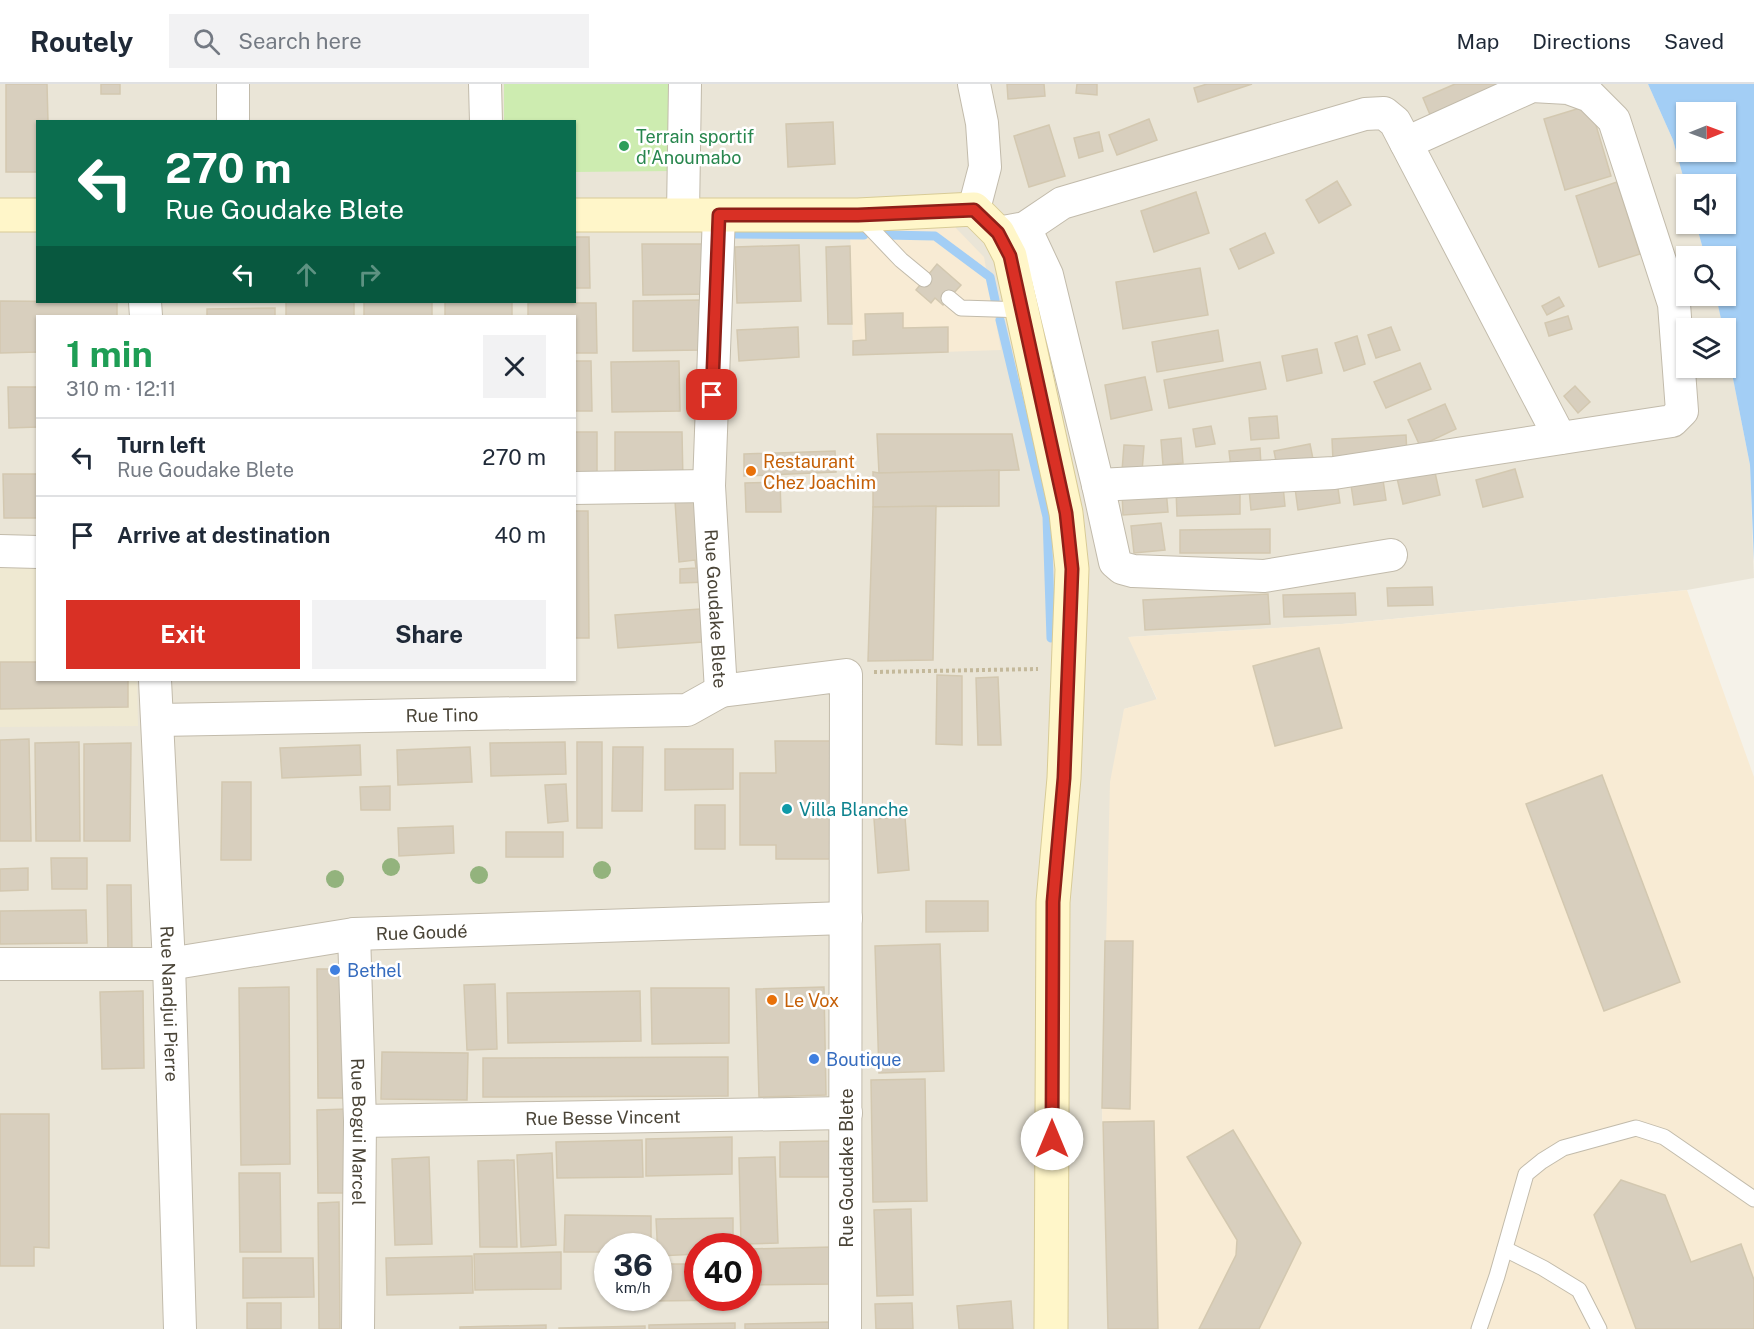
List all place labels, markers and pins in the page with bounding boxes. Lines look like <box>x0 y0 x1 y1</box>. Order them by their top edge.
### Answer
place label: Terrain sportif d'Anoumabo <box>636 126 754 168</box>
marker: Terrain sportif d'Anoumabo <box>617 139 631 153</box>
pin <box>686 369 737 420</box>
place label: Restaurant Chez Joachim <box>763 451 876 493</box>
marker: Restaurant Chez Joachim <box>744 464 758 478</box>
place label: Villa Blanche <box>799 799 909 820</box>
marker: Villa Blanche <box>780 802 794 816</box>
place label: Bethel <box>347 960 402 981</box>
marker: Bethel <box>328 963 342 977</box>
place label: Le Vox <box>784 990 839 1011</box>
marker: Le Vox <box>765 993 779 1007</box>
place label: Boutique <box>826 1049 902 1070</box>
marker: Boutique <box>807 1052 821 1066</box>

